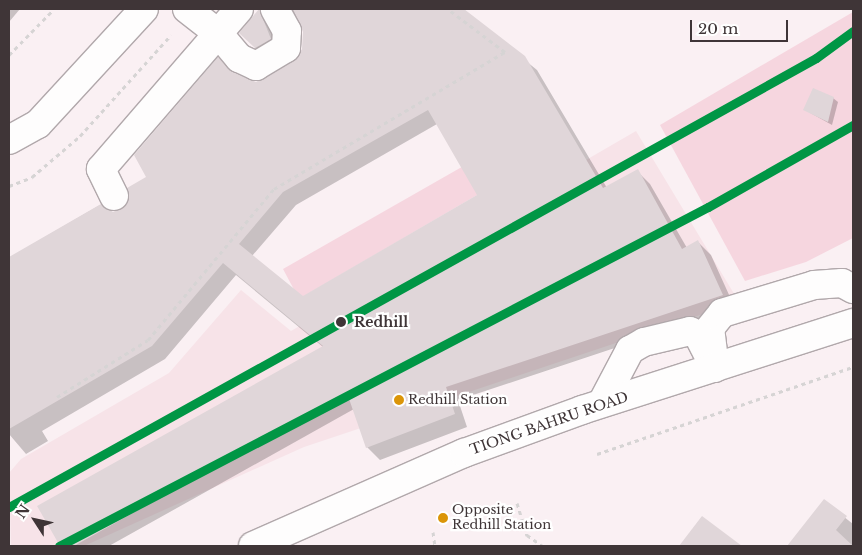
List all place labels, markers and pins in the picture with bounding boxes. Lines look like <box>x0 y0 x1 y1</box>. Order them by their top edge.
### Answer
marker: Redhill <box>332 313 350 331</box>
place label: Redhill <box>354 314 408 330</box>
place label: Redhill Station <box>408 392 507 408</box>
marker: Redhill Station <box>394 395 404 405</box>
place label: Opposite Redhill Station <box>452 503 551 534</box>
marker: Opposite Redhill Station <box>438 513 448 523</box>

